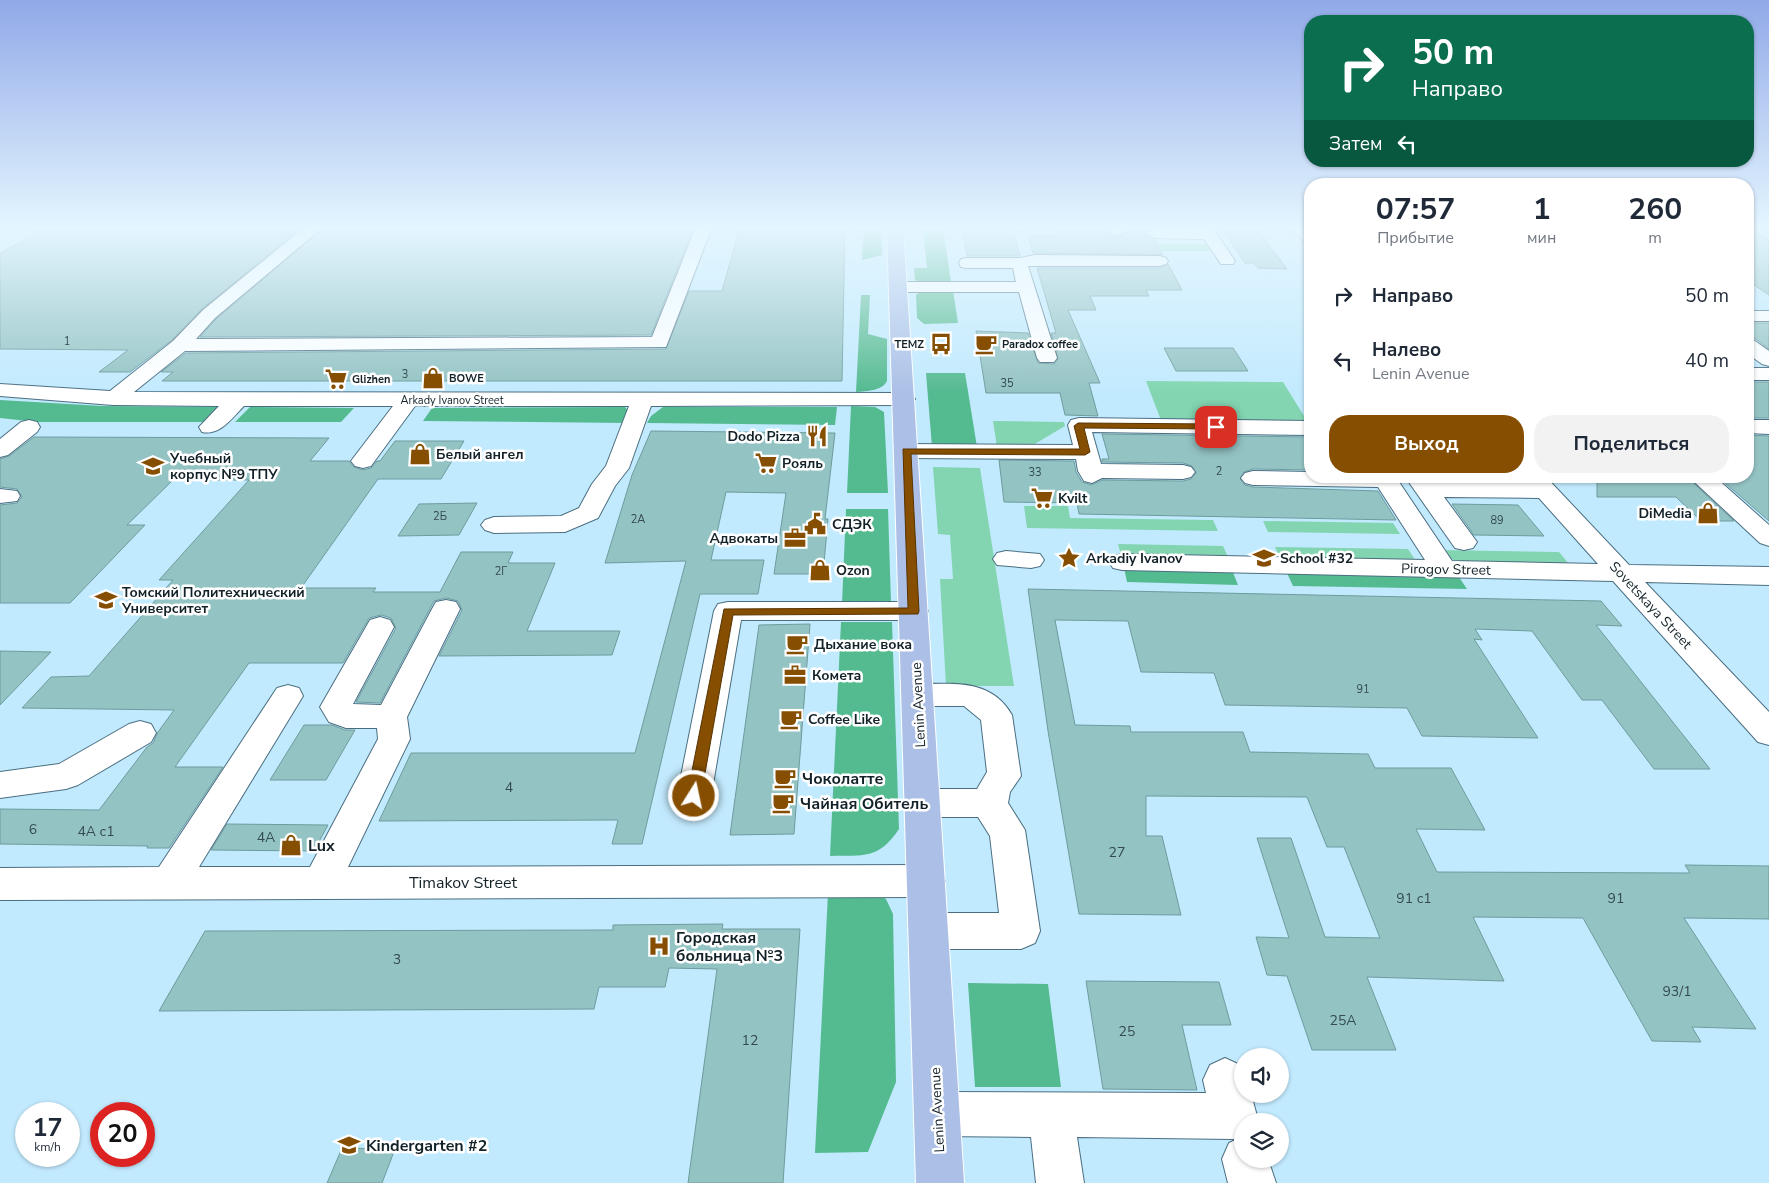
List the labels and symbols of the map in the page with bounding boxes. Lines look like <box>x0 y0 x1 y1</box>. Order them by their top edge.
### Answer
bus stop icon: TEMZ <box>928 331 954 357</box>
cafe icon: Paradox coffee <box>973 331 999 357</box>
house number: 1 <box>64 334 70 349</box>
place label: TEMZ <box>894 337 924 352</box>
place label: Paradox coffee <box>1002 337 1078 352</box>
shop icon: BOWE <box>420 365 446 391</box>
supermarket icon: Glizhen <box>323 366 349 392</box>
house number: 3 <box>402 367 408 382</box>
place label: BOWE <box>449 371 484 386</box>
place label: Glizhen <box>352 372 390 387</box>
house number: 35 <box>1000 376 1014 391</box>
street label: Arkady Ivanov Street <box>400 393 504 408</box>
pin <box>1195 406 1237 448</box>
restaurant icon: Dodo Pizza <box>804 423 830 449</box>
place label: Dodo Pizza <box>727 427 800 446</box>
shop icon: Белый ангел <box>407 441 433 467</box>
place label: Белый ангел <box>436 445 524 464</box>
place label: Учебный корпус №9 ТПУ <box>169 449 278 484</box>
supermarket icon: Рояль <box>753 450 779 476</box>
school or university icon: Учебный корпус №9 ТПУ <box>140 453 166 479</box>
place label: Рояль <box>782 454 823 473</box>
house number: 2 <box>1216 464 1222 479</box>
house number: 33 <box>1028 465 1042 480</box>
supermarket icon: Kvilt <box>1029 485 1055 511</box>
place label: Kvilt <box>1058 489 1088 508</box>
shop icon: DiMedia <box>1695 500 1721 526</box>
place label: DiMedia <box>1638 504 1692 523</box>
house number: 2Б <box>433 509 447 524</box>
public building icon: СДЭК <box>802 511 828 537</box>
house number: 2А <box>631 512 645 527</box>
house number: 89 <box>1490 513 1504 528</box>
place label: СДЭК <box>832 515 872 534</box>
office icon: Адвокаты <box>782 525 808 551</box>
place label: Адвокаты <box>710 529 778 548</box>
place icon: Arkadiy Ivanov <box>1056 545 1082 571</box>
school or university icon: School #32 <box>1251 545 1277 571</box>
place label: Arkadiy Ivanov <box>1086 549 1183 568</box>
place label: School #32 <box>1280 549 1353 568</box>
shop icon: Ozon <box>807 557 833 583</box>
street label: Sovetskaya Street <box>1605 558 1696 653</box>
street label: Pirogov Street <box>1401 559 1491 580</box>
place label: Ozon <box>836 561 870 580</box>
house number: 2Г <box>495 564 507 579</box>
place label: Томский Политехнический Университет <box>121 583 305 618</box>
school or university icon: Томский Политехнический Университет <box>93 587 119 613</box>
cafe icon: Дыхание вока <box>784 631 810 657</box>
place label: Дыхание вока <box>814 635 912 654</box>
office icon: Комета <box>782 662 808 688</box>
street label: Lenin Avenue <box>907 662 930 748</box>
place label: Комета <box>812 666 861 685</box>
house number: 91 <box>1356 682 1370 697</box>
cafe icon: Coffee Like <box>778 706 804 732</box>
place label: Coffee Like <box>808 710 880 729</box>
cafe icon: Чоколатте <box>772 765 798 791</box>
place label: Чоколатте <box>802 768 884 790</box>
position arrow <box>667 769 719 821</box>
house number: 4 <box>505 778 513 797</box>
cafe icon: Чайная Обитель <box>770 790 796 816</box>
place label: Чайная Обитель <box>800 793 928 815</box>
house number: 6 <box>29 820 37 839</box>
house number: 4А с1 <box>77 822 115 841</box>
house number: 4А <box>257 828 275 847</box>
shop icon: Lux <box>278 832 304 858</box>
place label: Lux <box>308 835 335 857</box>
house number: 27 <box>1109 843 1125 862</box>
street label: Timakov Street <box>409 872 517 894</box>
house number: 91 с1 <box>1396 889 1432 908</box>
house number: 91 <box>1608 889 1624 908</box>
place label: Городская больница №3 <box>676 927 783 967</box>
hospital icon: Городская больница №3 <box>646 933 672 959</box>
house number: 3 <box>393 950 401 969</box>
house number: 93/1 <box>1662 982 1692 1001</box>
house number: 25А <box>1329 1011 1357 1030</box>
house number: 25 <box>1119 1022 1135 1041</box>
house number: 12 <box>742 1031 758 1050</box>
street label: Lenin Avenue <box>926 1067 949 1153</box>
speed limit sign: 20 <box>90 1102 155 1167</box>
school or university icon: Kindergarten #2 <box>336 1132 362 1158</box>
place label: Kindergarten #2 <box>366 1135 487 1157</box>

